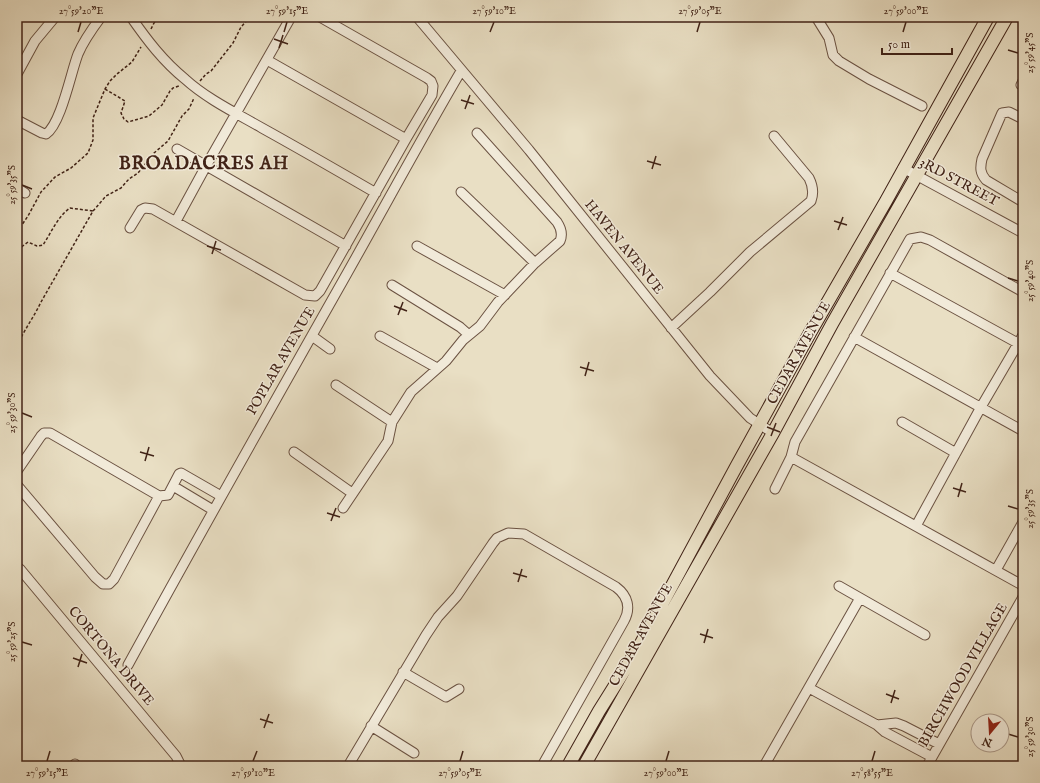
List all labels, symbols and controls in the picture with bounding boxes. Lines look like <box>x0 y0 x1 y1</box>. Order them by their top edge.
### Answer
text: 27°59'20"E <box>59 5 103 18</box>
text: 27°59'15"E <box>266 5 308 18</box>
text: 27°59'10"E <box>472 5 516 18</box>
text: 27°59'05"E <box>678 5 722 18</box>
text: 27°59'00"E <box>884 5 929 18</box>
scale bar <box>882 30 952 56</box>
text: 25°59'45"S <box>1024 33 1037 73</box>
text: 50 m <box>888 37 910 52</box>
district label: BROADACRES AH <box>119 153 289 176</box>
street label: 3RD STREET <box>916 153 1003 211</box>
text: 25°59'35"S <box>6 165 19 205</box>
street label: HAVEN AVENUE <box>580 196 668 298</box>
text: 25°59'40"S <box>1024 260 1037 302</box>
street label: CEDAR AVENUE <box>763 298 835 408</box>
street label: POPLAR AVENUE <box>243 303 319 418</box>
text: 25°59'30"S <box>6 393 19 433</box>
text: 25°59'35"S <box>1024 489 1037 529</box>
street label: CEDAR AVENUE <box>605 580 677 690</box>
street label: BIRCHWOOD VILLAGE <box>914 600 1012 750</box>
street label: CORTONA DRIVE <box>64 603 158 710</box>
text: 25°59'25"S <box>6 622 19 662</box>
north arrow <box>970 713 1010 753</box>
text: 25°59'30"S <box>1024 717 1037 757</box>
text: N <box>980 733 995 750</box>
text: 27°59'15"E <box>26 767 68 780</box>
text: 27°59'10"E <box>231 767 275 780</box>
text: 27°59'05"E <box>438 767 482 780</box>
text: 27°59'00"E <box>644 767 689 780</box>
text: 27°58'55"E <box>851 767 893 780</box>

